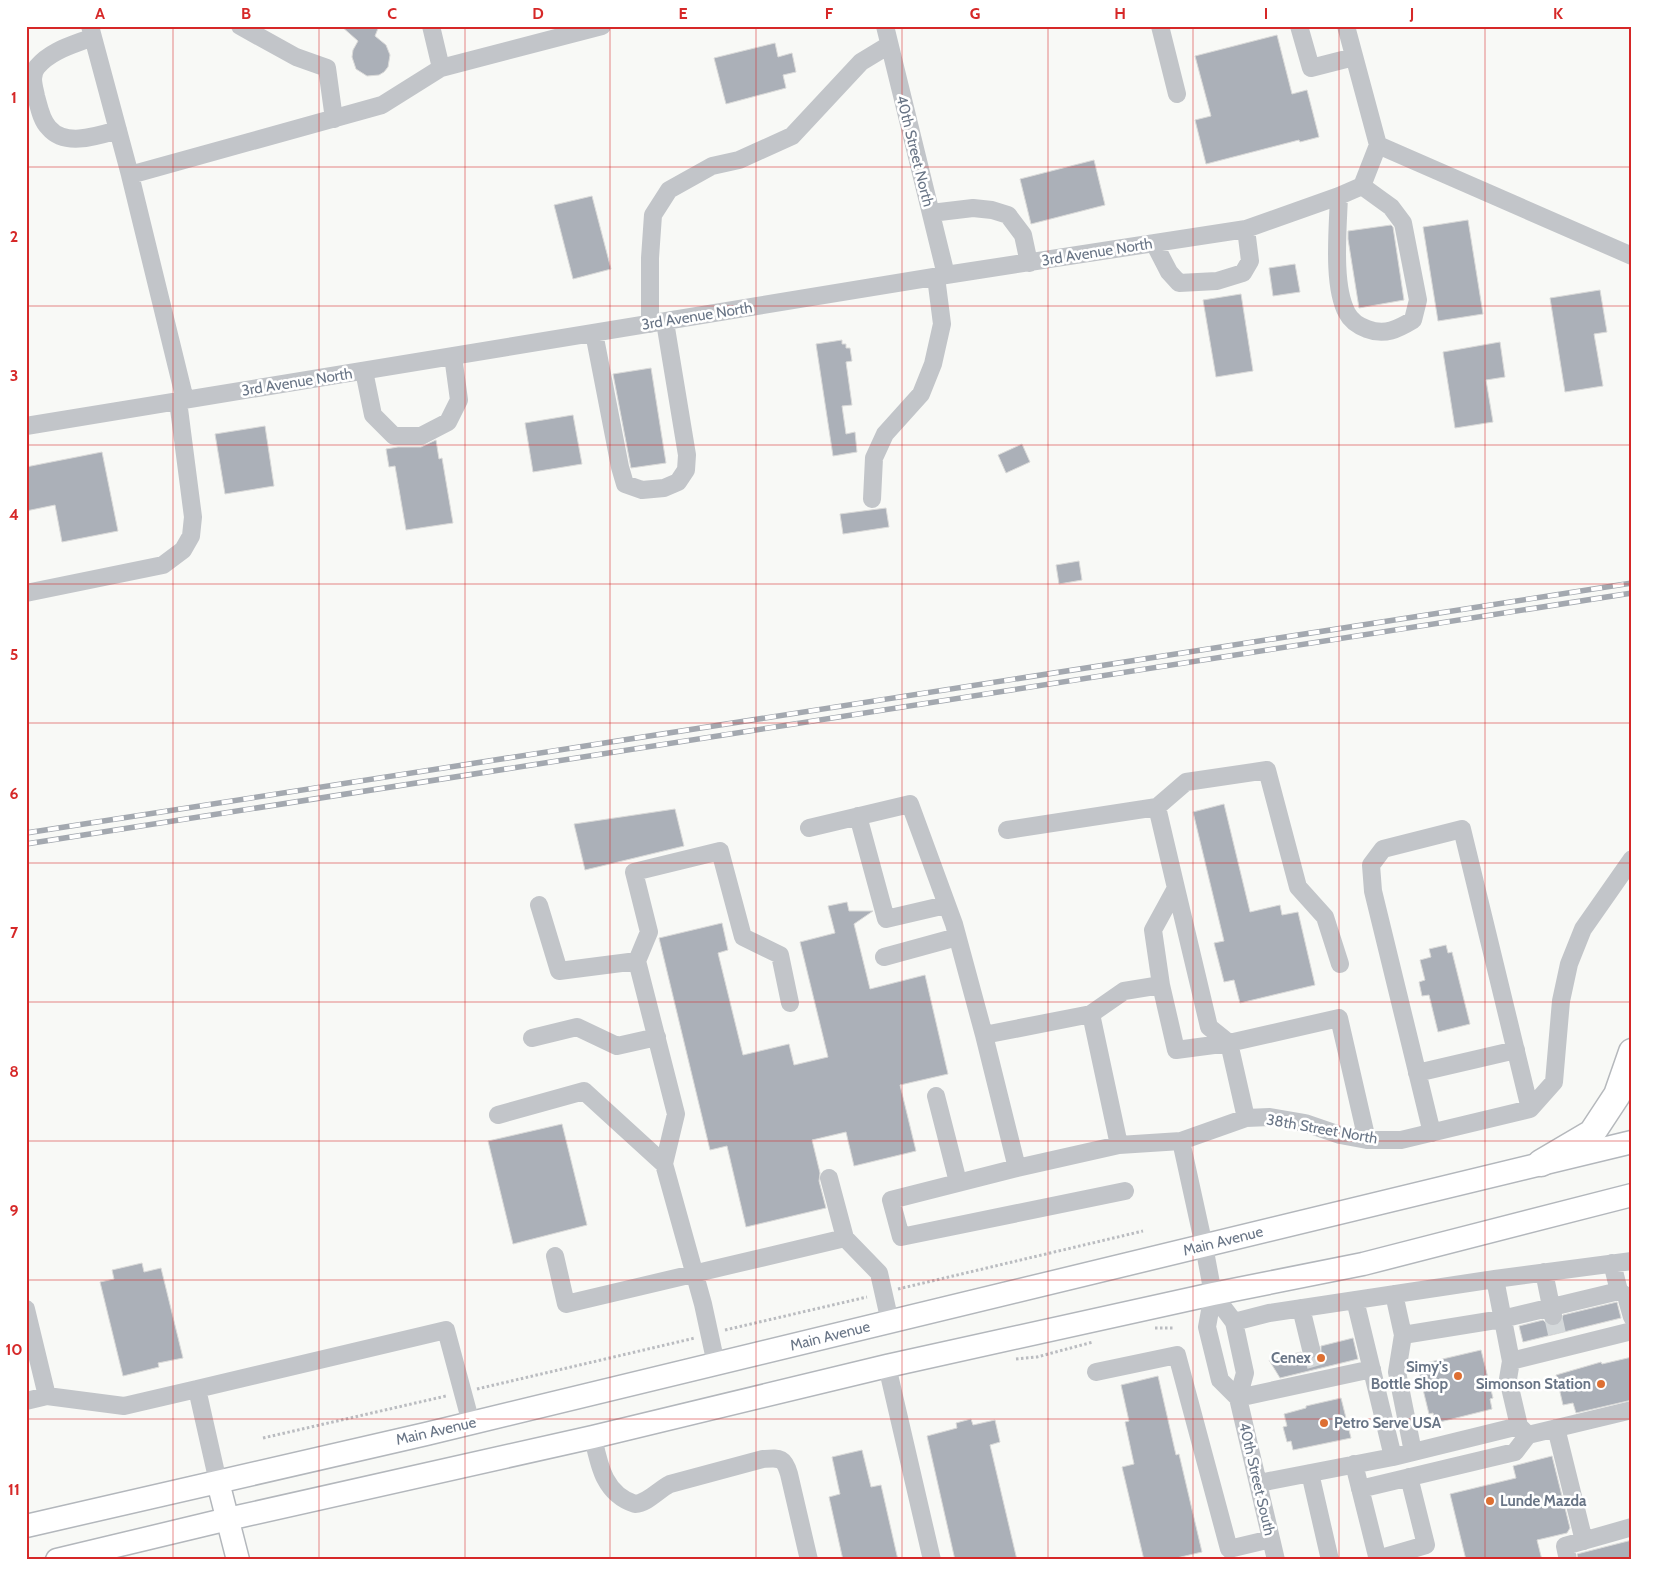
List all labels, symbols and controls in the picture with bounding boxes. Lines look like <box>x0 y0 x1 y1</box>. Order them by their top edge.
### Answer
text: A <box>95 4 105 23</box>
text: B <box>241 4 251 23</box>
text: C <box>387 4 397 23</box>
text: D <box>532 4 544 23</box>
text: E <box>678 4 688 23</box>
text: F <box>825 4 834 23</box>
text: G <box>970 4 980 23</box>
text: H <box>1114 4 1126 23</box>
text: I <box>1264 4 1268 23</box>
text: J <box>1409 4 1414 23</box>
text: K <box>1553 4 1563 23</box>
text: 1 <box>11 88 17 107</box>
street label: 40th Street North <box>892 93 938 209</box>
text: 2 <box>10 227 18 246</box>
street label: 3rd Avenue North <box>1040 234 1154 270</box>
street label: 3rd Avenue North <box>640 298 754 334</box>
street label: 3rd Avenue North <box>240 364 354 400</box>
text: 3 <box>10 366 18 385</box>
text: 4 <box>9 505 19 524</box>
text: 5 <box>10 645 18 664</box>
text: 6 <box>10 784 19 803</box>
text: 7 <box>10 923 19 942</box>
text: 8 <box>9 1062 19 1081</box>
street label: 38th Street North <box>1265 1110 1379 1148</box>
text: 9 <box>10 1201 19 1220</box>
street label: Main Avenue <box>1181 1222 1265 1260</box>
street label: Main Avenue <box>788 1317 872 1355</box>
text: 10 <box>5 1340 23 1359</box>
place label: Cenex <box>1271 1349 1312 1367</box>
marker: Cenex <box>1315 1352 1327 1364</box>
place label: Simy's Bottle Shop <box>1371 1358 1448 1393</box>
marker: Simy's Bottle Shop <box>1452 1370 1464 1382</box>
place label: Simonson Station <box>1476 1375 1591 1393</box>
marker: Simonson Station <box>1595 1378 1607 1390</box>
street label: Main Avenue <box>394 1413 478 1449</box>
place label: Petro Serve USA <box>1334 1414 1442 1432</box>
marker: Petro Serve USA <box>1318 1417 1330 1429</box>
street label: 40th Street South <box>1235 1421 1279 1537</box>
text: 11 <box>8 1480 20 1499</box>
place label: Lunde Mazda <box>1500 1492 1587 1510</box>
marker: Lunde Mazda <box>1484 1495 1496 1507</box>

